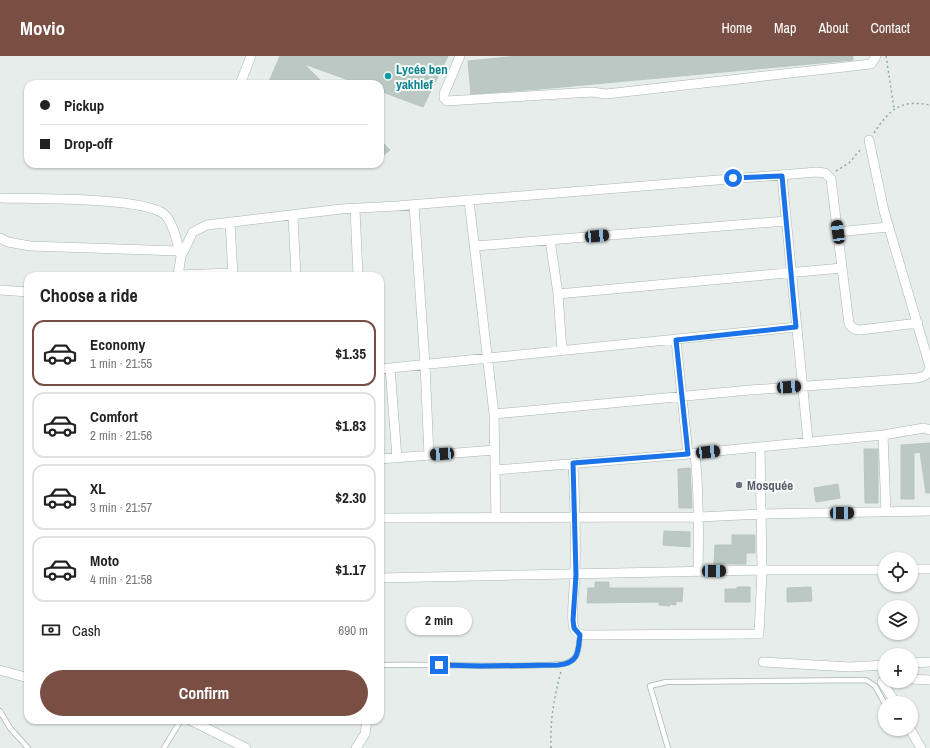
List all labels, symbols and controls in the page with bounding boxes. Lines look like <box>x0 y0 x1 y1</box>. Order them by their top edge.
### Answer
text: Movio <box>20 15 65 41</box>
text: Home <box>721 19 752 37</box>
text: Map <box>774 19 796 37</box>
text: About <box>818 19 848 37</box>
text: Contact <box>870 19 910 37</box>
place label: Lycée ben yakhlef <box>396 61 448 93</box>
marker: Lycée ben yakhlef <box>383 71 393 81</box>
text: Pickup <box>64 95 104 116</box>
text: Drop-off <box>64 133 113 154</box>
route start <box>724 169 742 187</box>
car <box>830 219 846 245</box>
car <box>585 229 609 243</box>
text: Choose a ride <box>40 283 138 308</box>
text: Economy <box>90 334 145 355</box>
icon: car <box>42 335 78 371</box>
text: $1.35 <box>335 343 366 364</box>
text: 1 min · 21:55 <box>90 355 152 372</box>
car <box>777 380 801 394</box>
text: Comfort <box>90 406 138 427</box>
icon: car <box>42 407 78 443</box>
text: $1.83 <box>335 415 366 436</box>
text: 2 min · 21:56 <box>90 427 152 444</box>
car <box>695 445 721 459</box>
car <box>430 447 454 461</box>
place label: Mosquée <box>747 477 793 494</box>
text: XL <box>90 478 106 499</box>
icon: car <box>42 479 78 515</box>
marker: Mosquée <box>734 480 744 490</box>
text: $2.30 <box>335 487 366 508</box>
text: 3 min · 21:57 <box>90 499 152 516</box>
car <box>830 507 854 519</box>
text: Moto <box>90 550 119 571</box>
icon: car <box>42 551 78 587</box>
map controls <box>878 552 918 736</box>
button: locate <box>878 552 918 592</box>
text: $1.17 <box>335 559 366 580</box>
car <box>702 565 726 577</box>
text: 4 min · 21:58 <box>90 571 152 588</box>
button: layers <box>878 600 918 640</box>
callout: 2 min <box>406 607 472 635</box>
text: 2 min <box>425 612 453 629</box>
icon: cash <box>40 619 62 641</box>
text: Cash <box>72 620 101 641</box>
text: 690 m <box>338 622 368 639</box>
button: + <box>878 648 918 688</box>
route end <box>430 656 448 674</box>
button: Confirm <box>40 670 368 716</box>
button: − <box>878 696 918 736</box>

